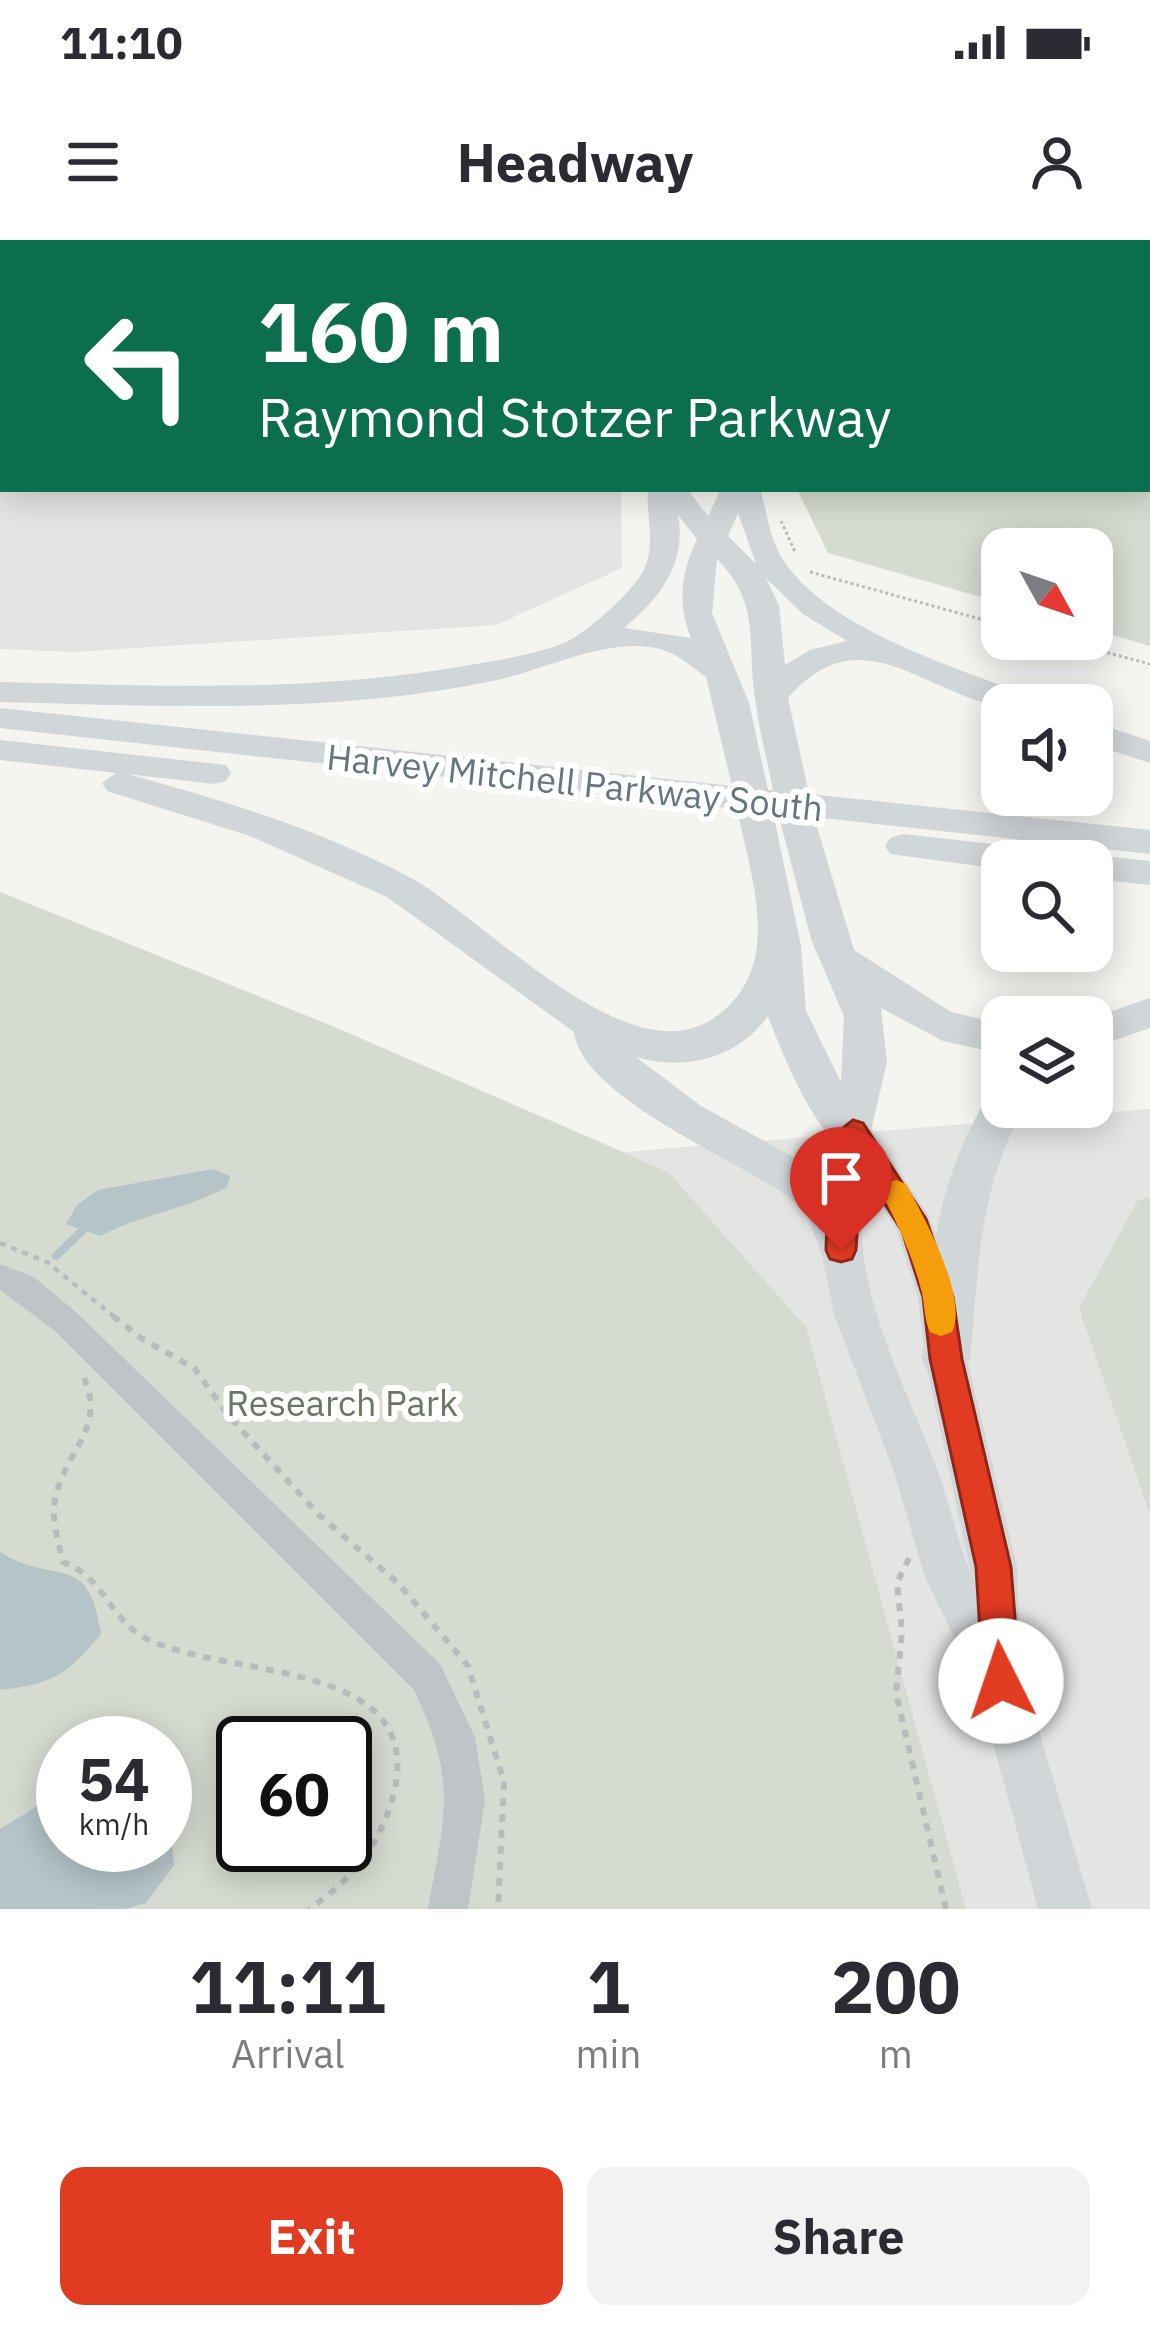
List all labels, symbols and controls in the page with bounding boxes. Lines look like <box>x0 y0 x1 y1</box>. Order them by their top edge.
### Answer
text: 11:10 <box>60 13 183 71</box>
text: Headway <box>457 127 693 197</box>
icon: menu <box>60 129 126 195</box>
icon: person <box>1024 129 1090 195</box>
text: 160 m <box>258 276 504 385</box>
icon: left <box>60 288 216 444</box>
text: Raymond Stotzer Parkway <box>258 382 891 452</box>
north arrow <box>981 528 1113 660</box>
map controls <box>981 528 1113 1128</box>
button: sound <box>981 684 1113 816</box>
street label: Harvey Mitchell Parkway South <box>324 733 826 831</box>
button: search <box>981 840 1113 972</box>
button: layers <box>981 996 1113 1128</box>
pin <box>790 1127 892 1250</box>
icon: arrive <box>808 1145 874 1211</box>
park label: Research Park <box>226 1379 458 1426</box>
position arrow <box>938 1618 1064 1744</box>
speed limit sign: 60 <box>216 1716 372 1872</box>
text: 54 <box>78 1739 150 1818</box>
text: km/h <box>79 1804 149 1843</box>
text: 11:11 <box>189 1939 386 2033</box>
text: 1 <box>587 1939 630 2033</box>
text: 200 <box>831 1939 961 2033</box>
text: Arrival <box>231 2028 345 2079</box>
text: min <box>576 2028 641 2079</box>
text: m <box>879 2028 913 2079</box>
button: Exit <box>60 2167 563 2305</box>
button: Share <box>587 2167 1090 2305</box>

